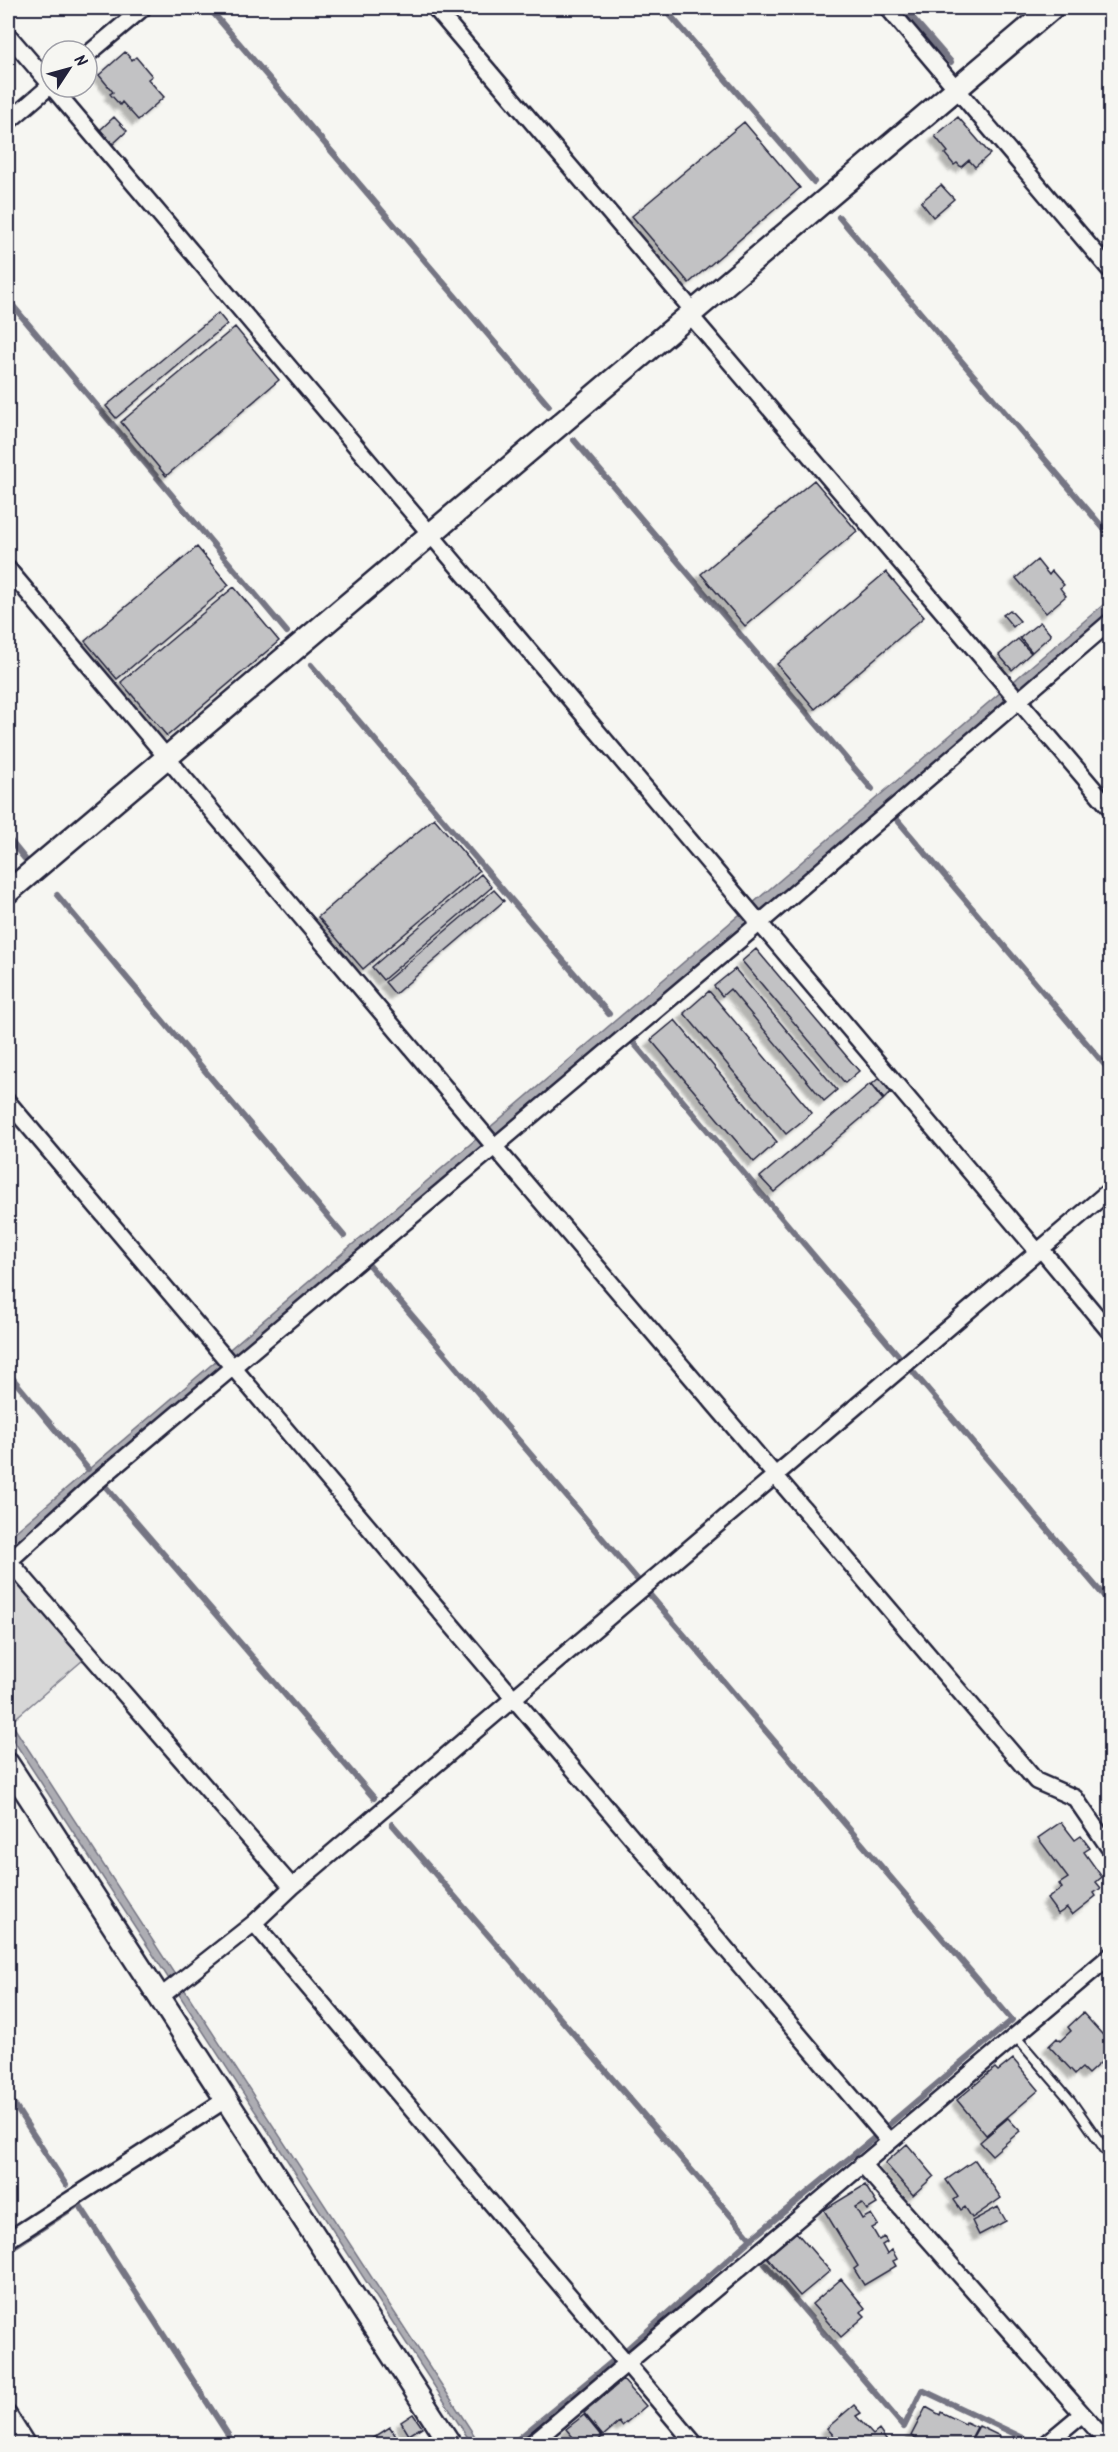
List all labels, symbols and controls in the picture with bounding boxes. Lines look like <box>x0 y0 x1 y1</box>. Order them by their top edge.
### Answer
north arrow <box>39 39 99 99</box>
text: N <box>67 50 93 73</box>

